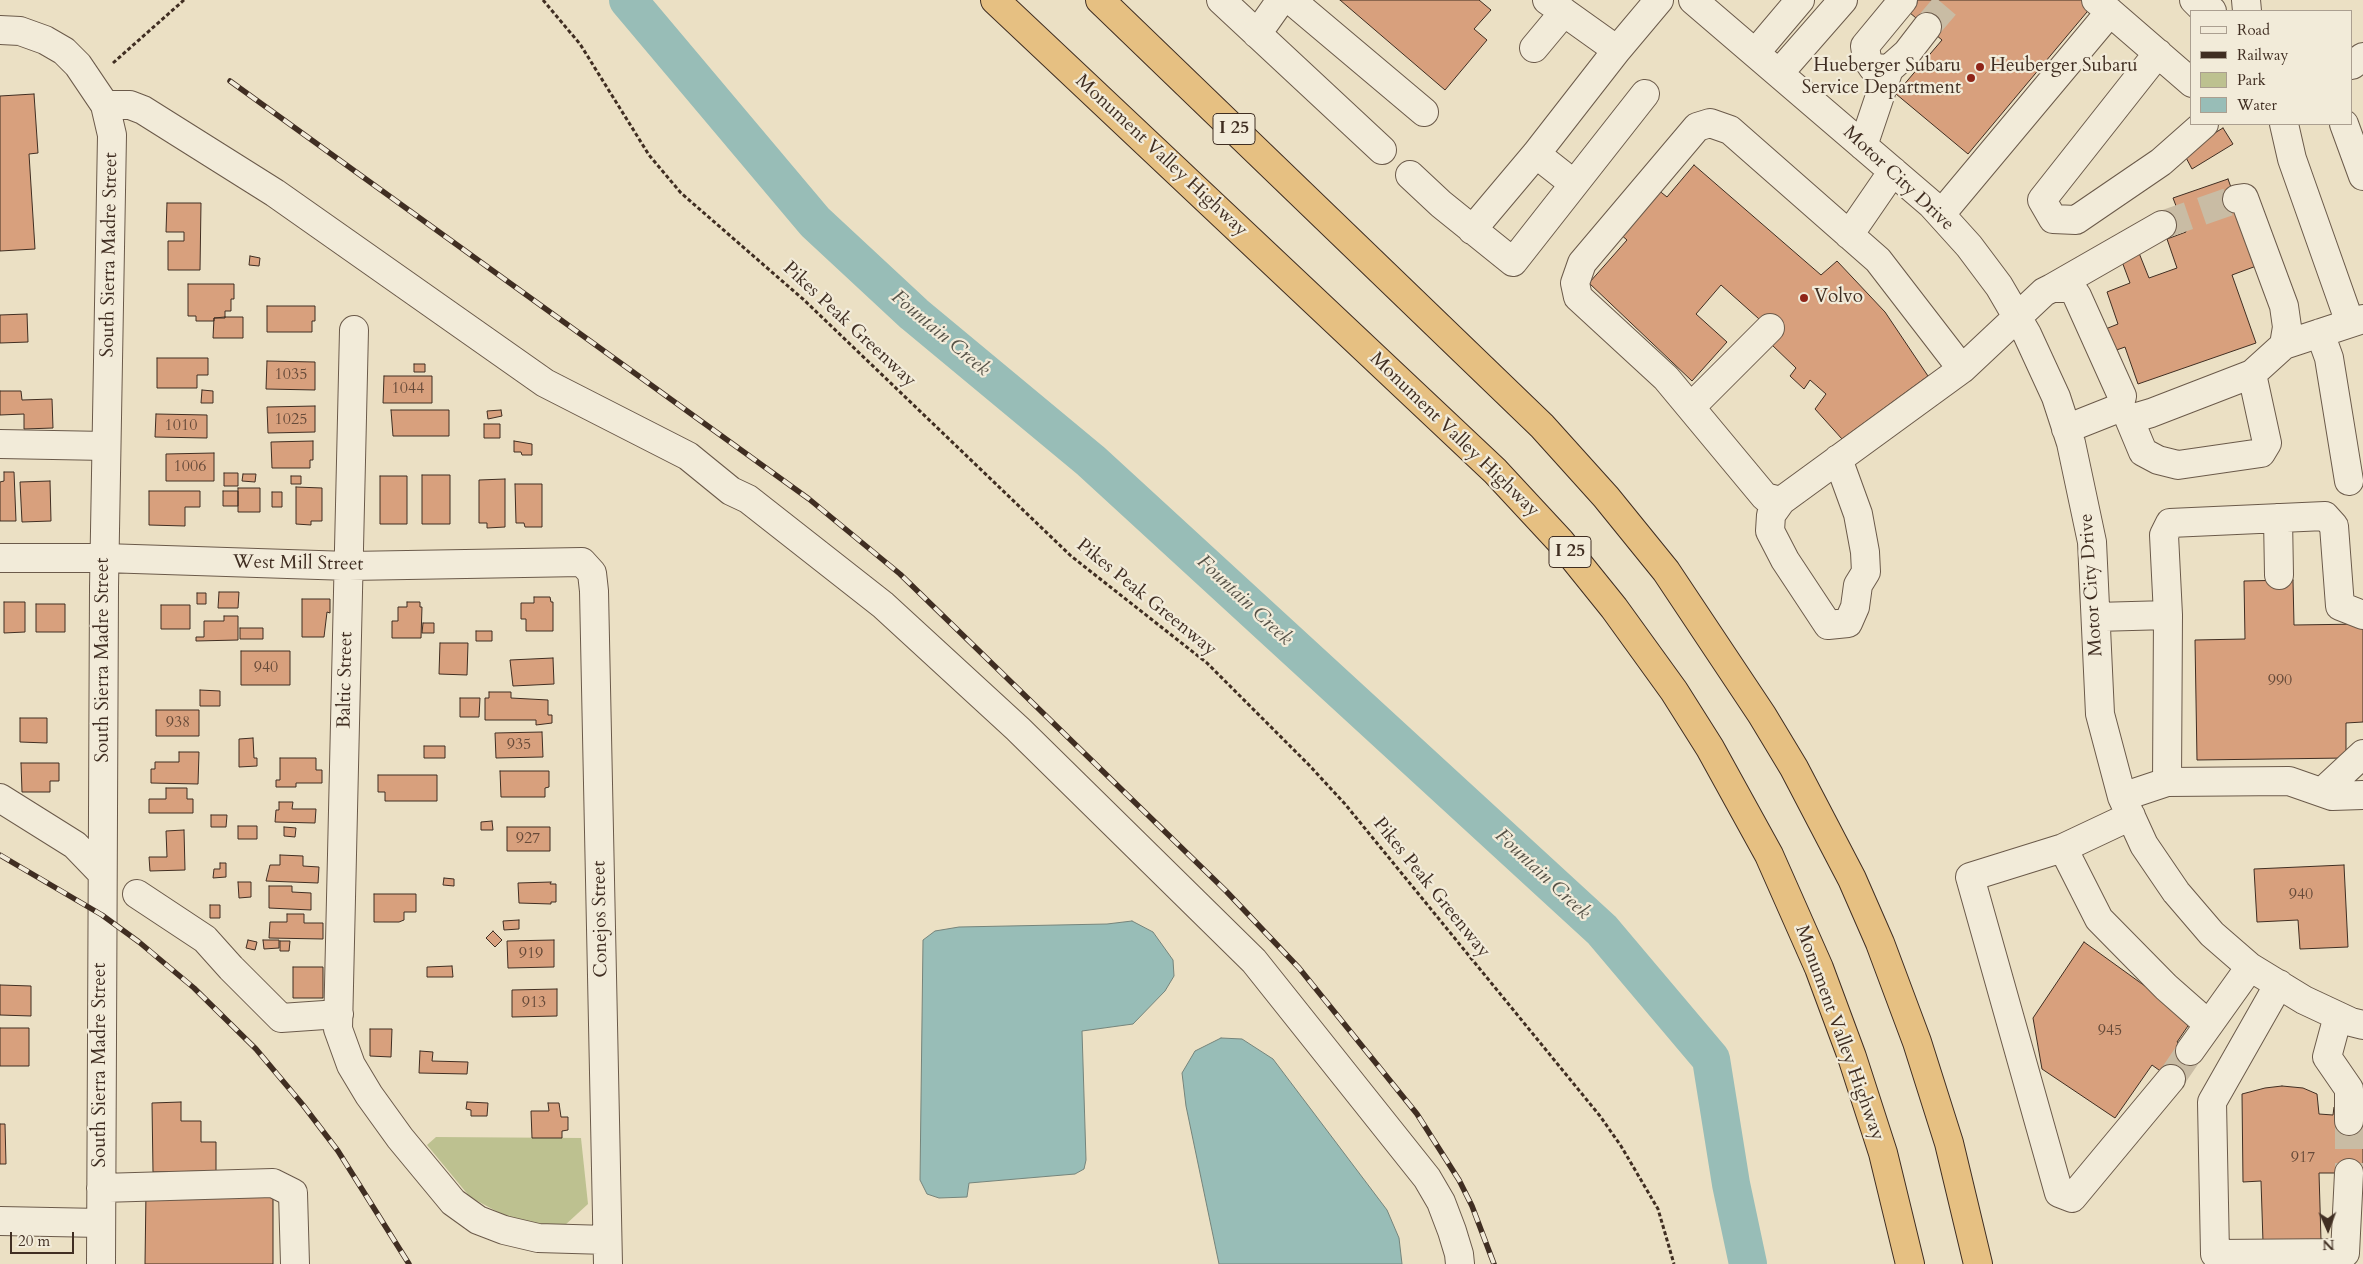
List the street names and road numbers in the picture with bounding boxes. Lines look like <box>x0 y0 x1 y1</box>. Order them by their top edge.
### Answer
street label: Monument Valley Highway <box>1070 70 1252 242</box>
road number: I 25 <box>1213 114 1255 144</box>
street label: Motor City Drive <box>1838 122 1958 236</box>
street label: South Sierra Madre Street <box>97 152 123 358</box>
street label: Pikes Peak Greenway <box>778 257 920 393</box>
street label: Monument Valley Highway <box>1364 348 1544 522</box>
street label: Motor City Drive <box>2076 513 2108 657</box>
street label: Pikes Peak Greenway <box>1071 534 1221 662</box>
road number: I 25 <box>1549 536 1591 568</box>
street label: West Mill Street <box>232 551 364 577</box>
street label: South Sierra Madre Street <box>93 557 115 763</box>
street label: Baltic Street <box>334 631 358 729</box>
street label: Pikes Peak Greenway <box>1367 813 1495 963</box>
street label: Conejos Street <box>589 860 613 978</box>
street label: Monument Valley Highway <box>1789 922 1889 1144</box>
street label: South Sierra Madre Street <box>90 962 112 1168</box>

